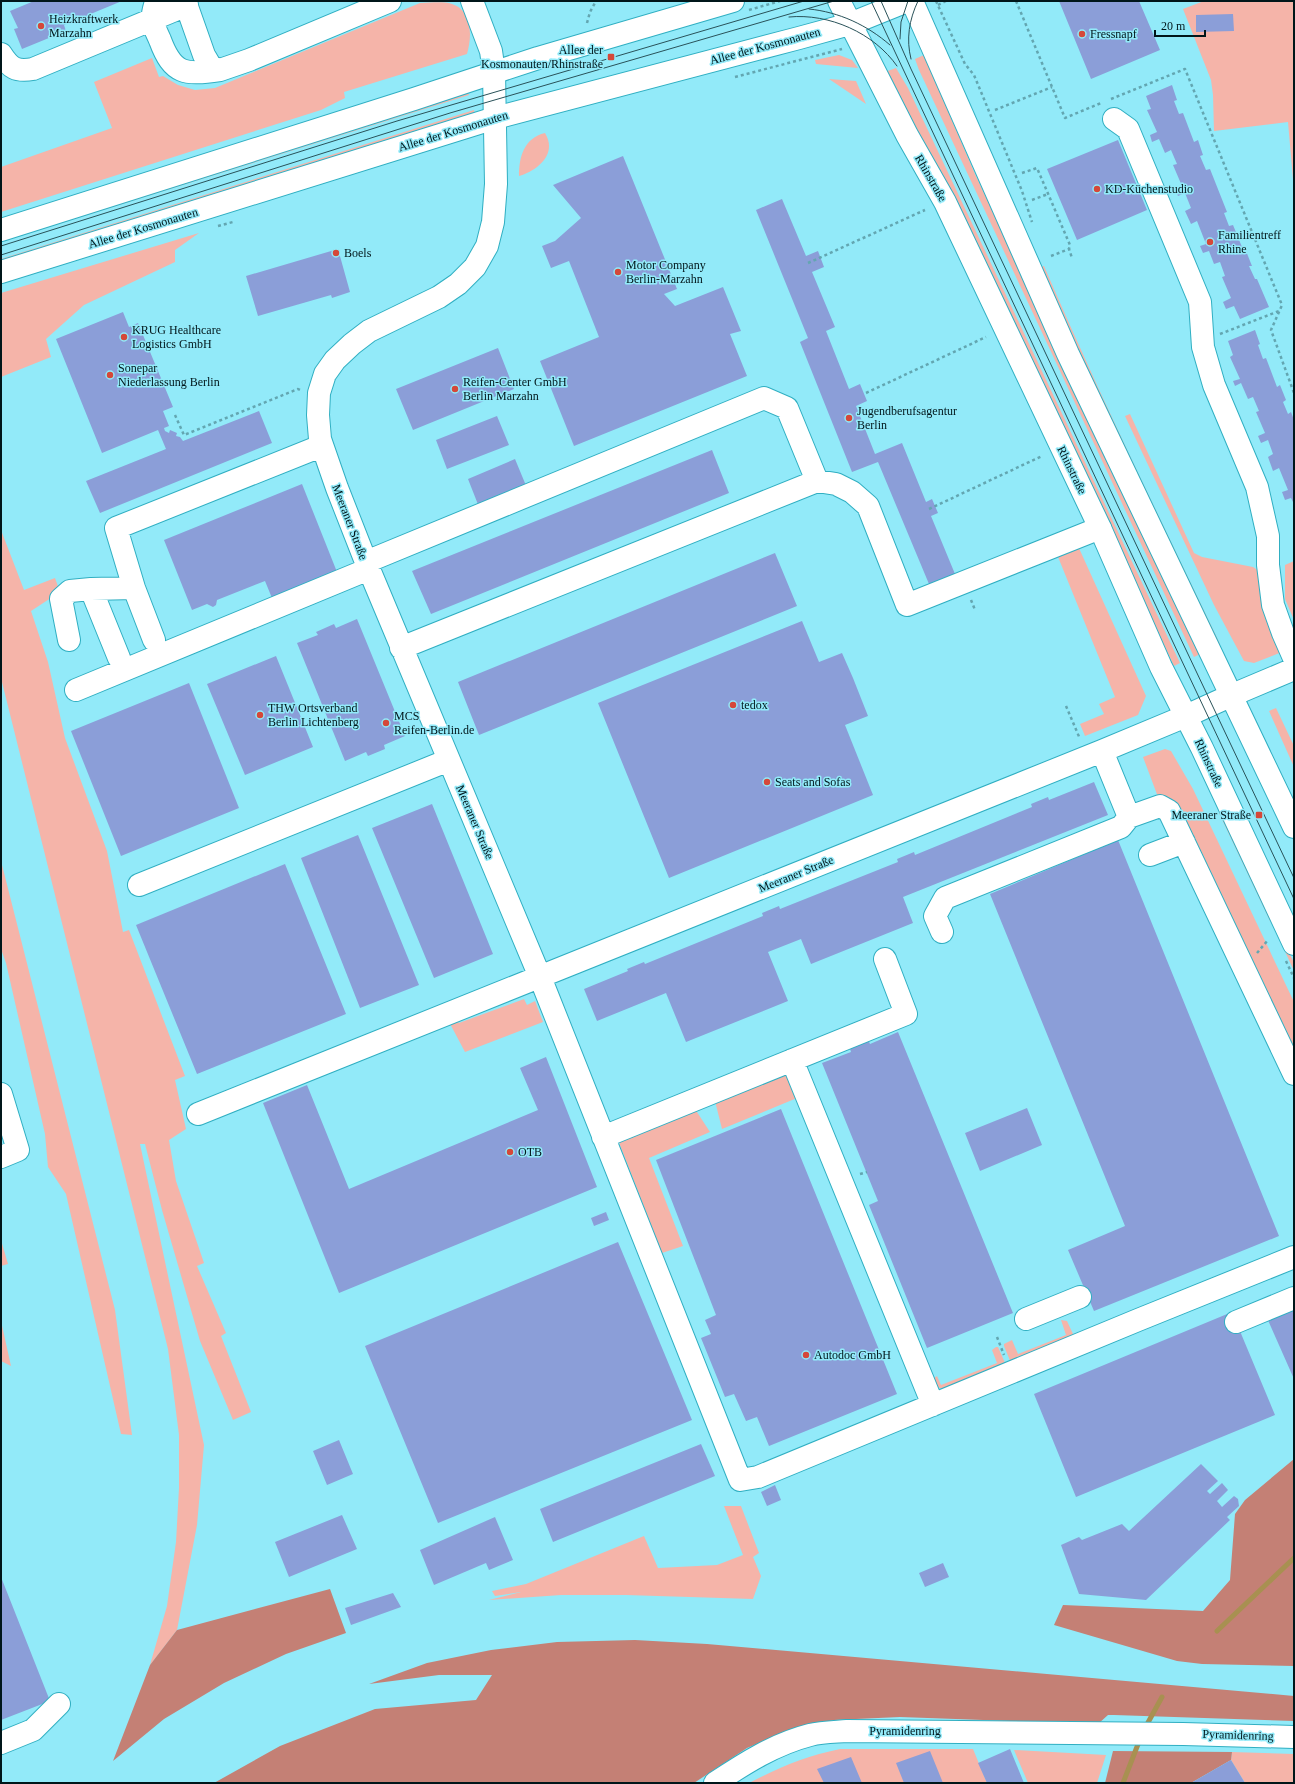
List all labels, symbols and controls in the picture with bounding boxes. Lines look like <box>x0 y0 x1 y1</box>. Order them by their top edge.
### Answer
place label: Heizkraftwerk Marzahn <box>49 12 118 40</box>
scale bar <box>1155 12 1205 38</box>
text: 20 m <box>1161 19 1186 33</box>
marker: Heizkraftwerk Marzahn <box>36 21 46 31</box>
street label: Allee der Kosmonauten <box>708 24 822 68</box>
place label: Fressnapf <box>1090 27 1137 41</box>
marker: Fressnapf <box>1077 29 1087 39</box>
place label: Allee der Kosmonauten/Rhinstraße <box>481 43 603 71</box>
marker: Allee der Kosmonauten/Rhinstraße <box>606 52 616 62</box>
street label: Allee der Kosmonauten <box>396 108 510 154</box>
street label: Rhinstraße <box>912 152 950 204</box>
place label: KD-Küchenstudio <box>1105 182 1193 196</box>
marker: KD-Küchenstudio <box>1092 184 1102 194</box>
street label: Allee der Kosmonauten <box>86 205 200 251</box>
place label: Familientreff Rhine <box>1218 228 1281 256</box>
marker: Familientreff Rhine <box>1205 237 1215 247</box>
place label: Boels <box>344 246 372 260</box>
marker: Boels <box>331 248 341 258</box>
place label: Motor Company Berlin-Marzahn <box>626 258 706 286</box>
marker: Motor Company Berlin-Marzahn <box>613 267 623 277</box>
place label: KRUG Healthcare Logistics GmbH <box>132 323 221 351</box>
marker: KRUG Healthcare Logistics GmbH <box>119 332 129 342</box>
place label: Sonepar Niederlassung Berlin <box>118 361 220 389</box>
marker: Sonepar Niederlassung Berlin <box>105 370 115 380</box>
place label: Reifen-Center GmbH Berlin Marzahn <box>463 375 567 403</box>
marker: Reifen-Center GmbH Berlin Marzahn <box>450 384 460 394</box>
place label: Jugendberufsagentur Berlin <box>857 404 957 432</box>
marker: Jugendberufsagentur Berlin <box>844 413 854 423</box>
street label: Rhinstraße <box>1054 444 1090 496</box>
street label: Meeraner Straße <box>329 482 371 562</box>
place label: tedox <box>741 698 768 712</box>
marker: tedox <box>728 700 738 710</box>
place label: THW Ortsverband Berlin Lichtenberg <box>268 701 359 729</box>
place label: MCS Reifen-Berlin.de <box>394 709 474 737</box>
marker: THW Ortsverband Berlin Lichtenberg <box>255 710 265 720</box>
marker: MCS Reifen-Berlin.de <box>381 718 391 728</box>
street label: Rhinstraße <box>1192 736 1226 790</box>
place label: Seats and Sofas <box>775 775 851 789</box>
marker: Seats and Sofas <box>762 777 772 787</box>
street label: Meeraner Straße <box>453 783 497 861</box>
place label: Meeraner Straße <box>1171 808 1251 822</box>
marker: Meeraner Straße <box>1254 810 1264 820</box>
street label: Meeraner Straße <box>756 853 836 895</box>
place label: OTB <box>518 1145 542 1159</box>
marker: OTB <box>505 1147 515 1157</box>
place label: Autodoc GmbH <box>814 1348 891 1362</box>
marker: Autodoc GmbH <box>801 1350 811 1360</box>
street label: Pyramidenring <box>869 1724 941 1738</box>
street label: Pyramidenring <box>1202 1727 1274 1743</box>

